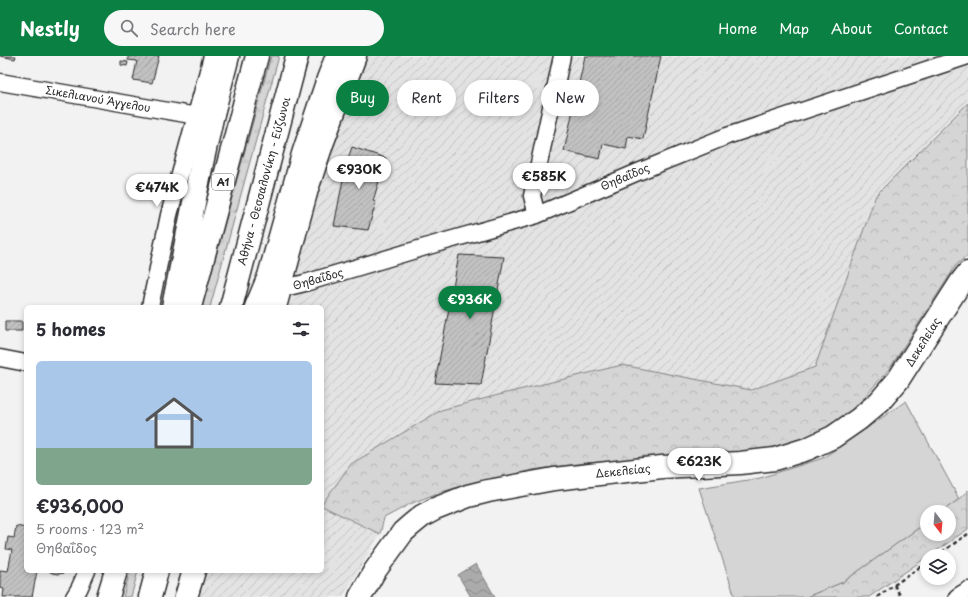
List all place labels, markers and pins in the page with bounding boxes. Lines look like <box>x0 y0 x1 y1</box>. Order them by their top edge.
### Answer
pin: €930K <box>331 156 387 190</box>
pin: €585K <box>516 163 572 197</box>
pin: €474K <box>129 174 185 208</box>
pin: €936K <box>442 286 498 320</box>
pin: €623K <box>671 448 727 482</box>

